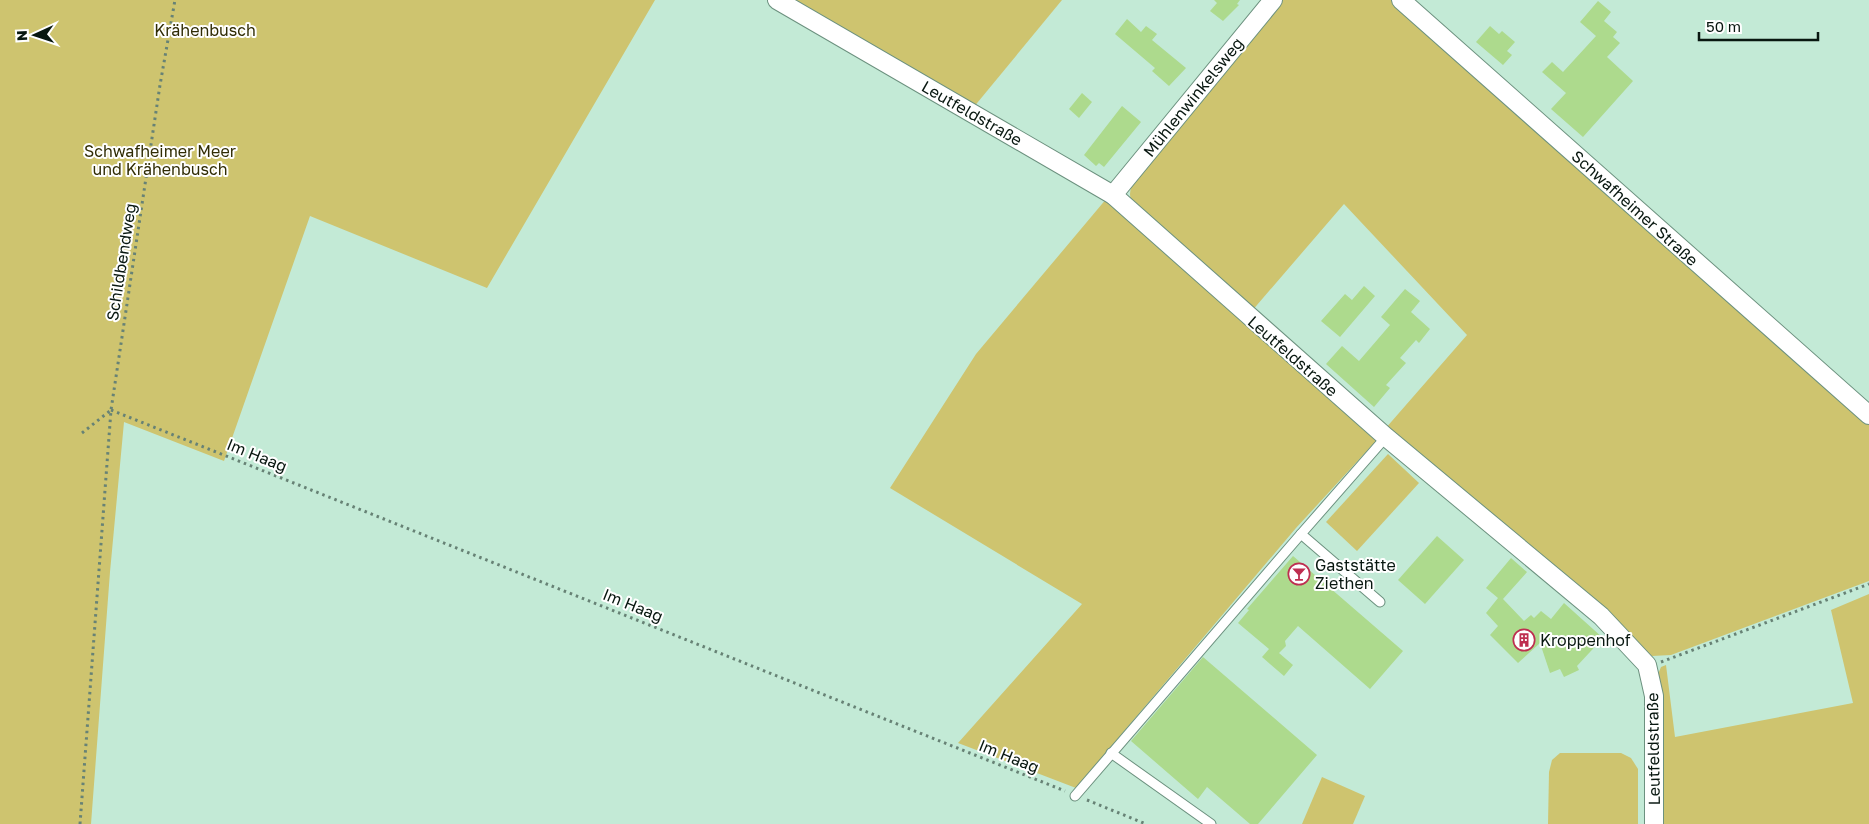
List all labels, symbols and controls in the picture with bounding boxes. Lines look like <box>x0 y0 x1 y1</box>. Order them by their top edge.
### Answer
north arrow <box>10 10 60 60</box>
scale bar <box>1699 10 1818 42</box>
text: 50 m <box>1706 17 1741 35</box>
park label: Krähenbusch <box>154 20 256 40</box>
text: N <box>13 30 30 41</box>
street label: Mühlenwinkelsweg <box>1139 33 1247 161</box>
street label: Leutfeldstraße <box>918 76 1026 150</box>
park label: Schwafheimer Meer und Krähenbusch <box>84 141 236 179</box>
street label: Schwafheimer Straße <box>1568 146 1702 270</box>
street label: Schildbendweg <box>102 202 140 322</box>
street label: Leutfeldstraße <box>1244 312 1342 400</box>
street label: Im Haag <box>224 434 290 476</box>
place label: Gaststätte Ziethen <box>1315 555 1396 593</box>
bar icon: Gaststätte Ziethen <box>1287 562 1311 586</box>
street label: Im Haag <box>600 584 666 626</box>
building icon: Kroppenhof <box>1512 628 1536 652</box>
place label: Kroppenhof <box>1540 630 1631 650</box>
street label: Leutfeldstraße <box>1642 693 1664 805</box>
street label: Im Haag <box>976 735 1042 777</box>

